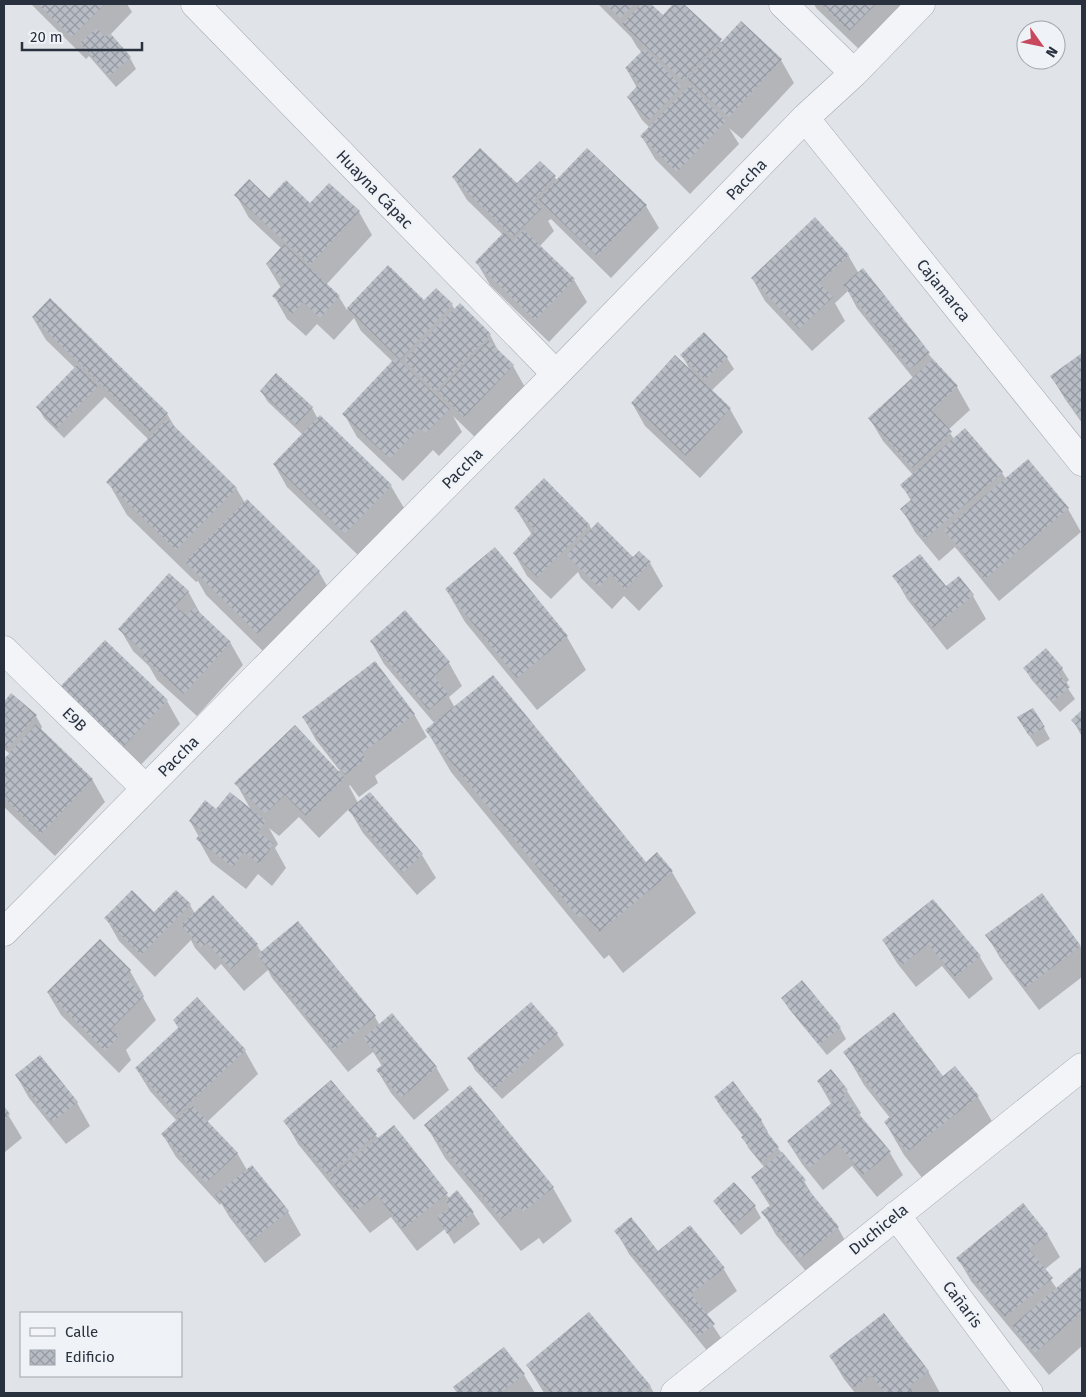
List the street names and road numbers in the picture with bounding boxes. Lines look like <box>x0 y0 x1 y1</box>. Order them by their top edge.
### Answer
street label: Huayna Cápac <box>332 146 417 233</box>
street label: Paccha <box>722 155 771 204</box>
street label: Cajamarca <box>913 255 975 325</box>
street label: Paccha <box>438 444 487 493</box>
street label: E9B <box>59 703 91 736</box>
street label: Paccha <box>154 732 203 781</box>
street label: Duchicela <box>845 1200 912 1259</box>
street label: Cañaris <box>939 1277 986 1331</box>

